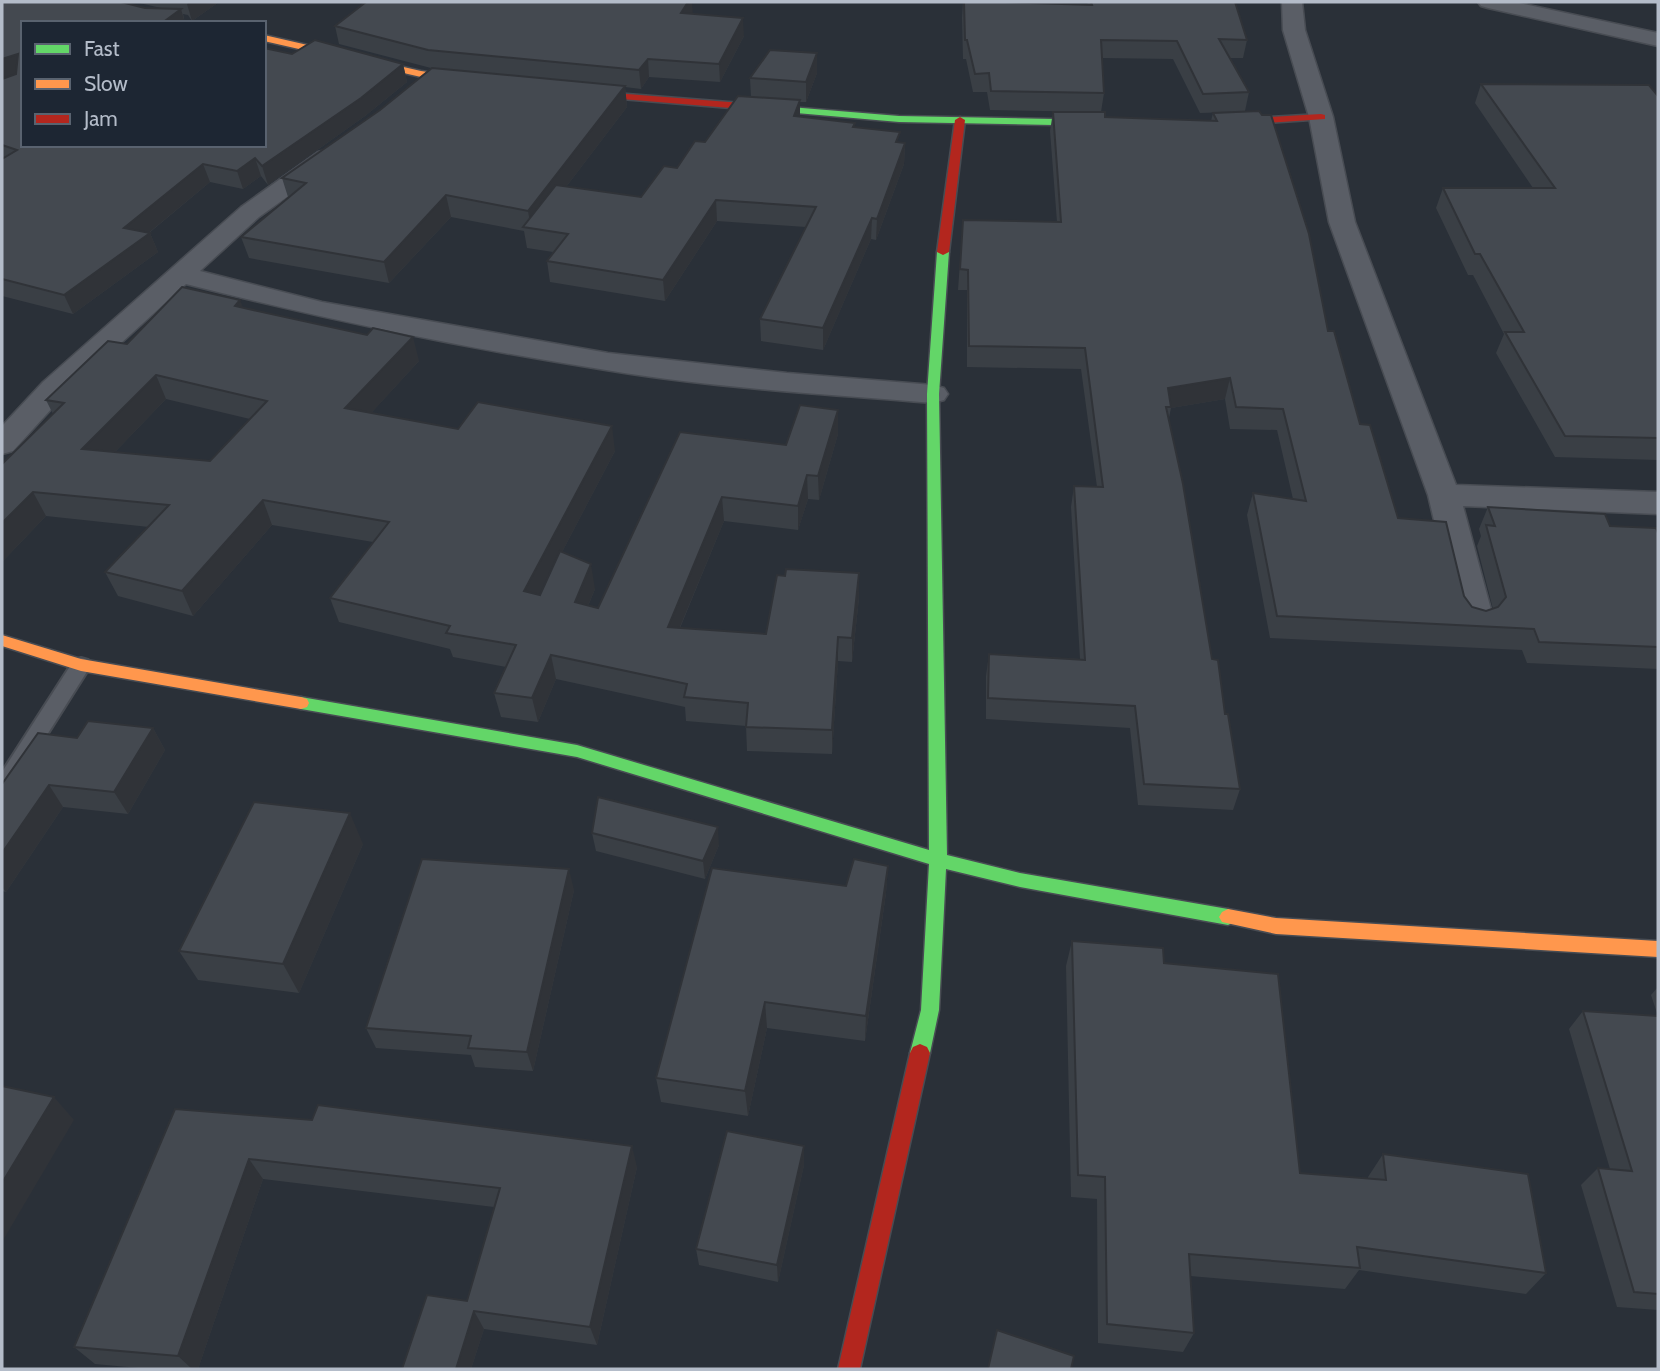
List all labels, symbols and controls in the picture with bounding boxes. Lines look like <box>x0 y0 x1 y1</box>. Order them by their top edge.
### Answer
legend <box>21 21 266 147</box>
text: Fast <box>84 36 120 61</box>
text: Slow <box>84 71 128 96</box>
text: Jam <box>83 106 118 131</box>

